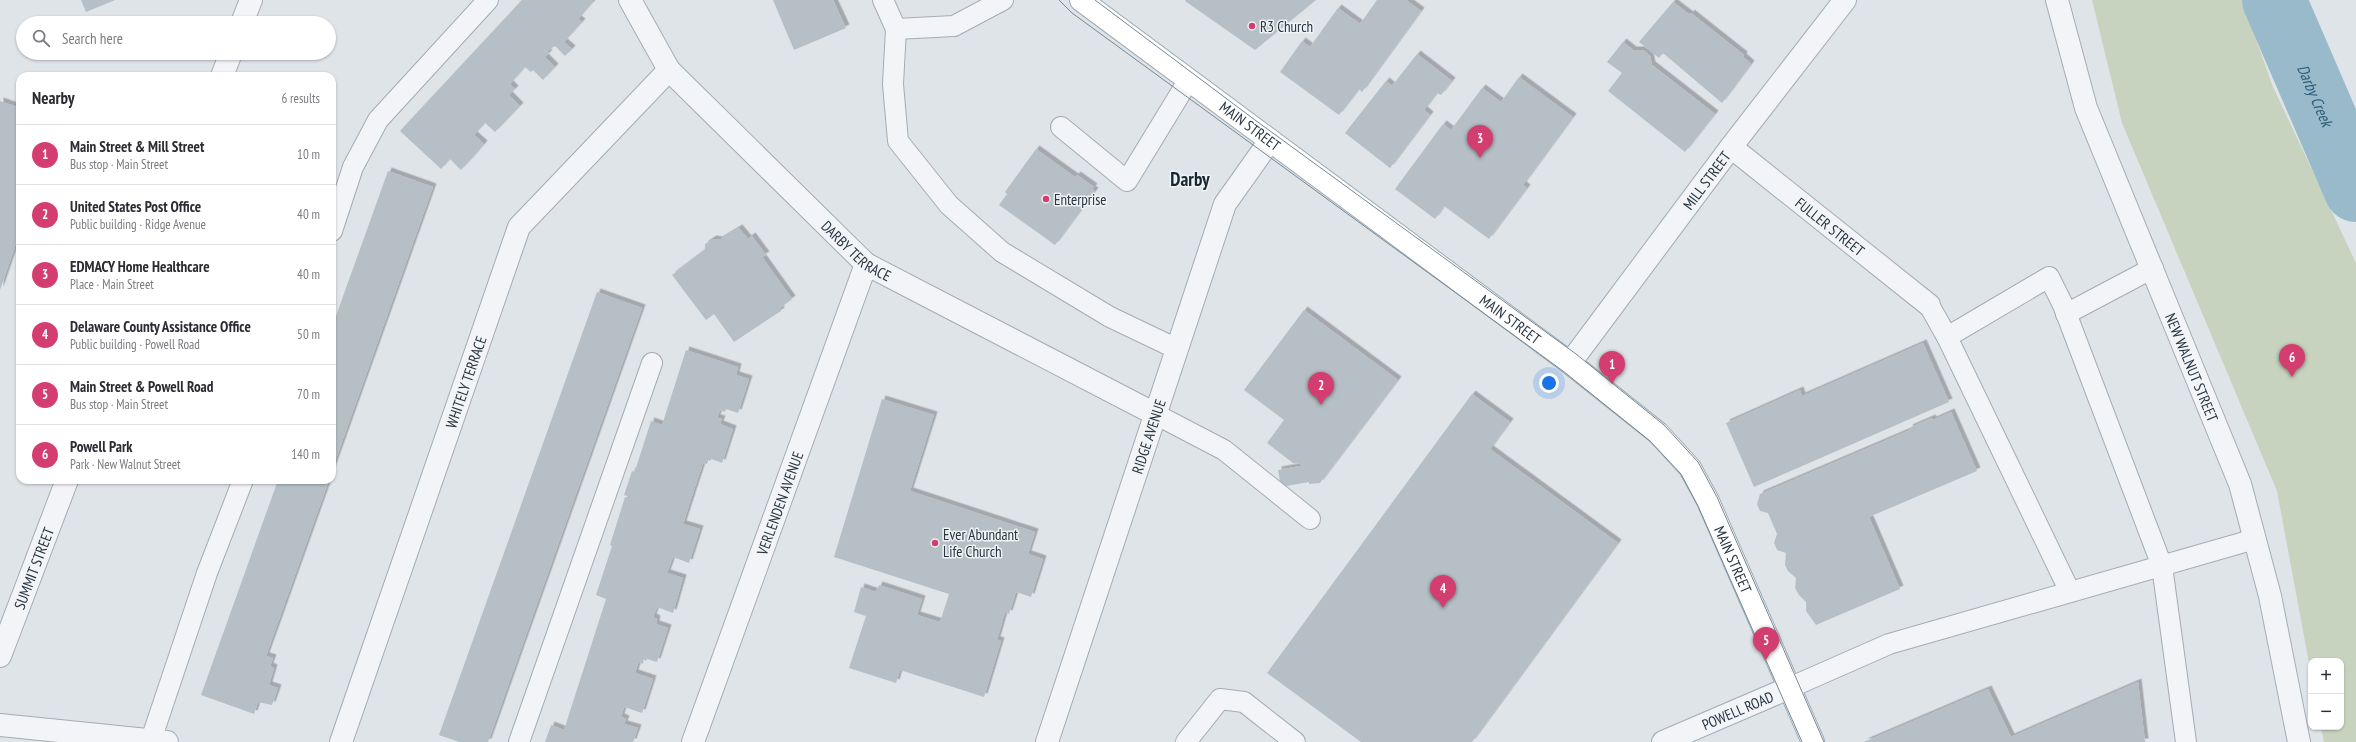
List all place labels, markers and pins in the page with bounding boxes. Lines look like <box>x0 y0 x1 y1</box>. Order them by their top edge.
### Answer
place label: R3 Church <box>1260 17 1313 36</box>
marker: R3 Church <box>1247 21 1257 31</box>
pin: 3 <box>1467 125 1493 158</box>
place label: Enterprise <box>1054 190 1107 209</box>
marker: Enterprise <box>1041 194 1051 204</box>
pin: 6 <box>2279 344 2305 377</box>
pin: 1 <box>1599 351 1625 384</box>
pin: 2 <box>1308 372 1334 405</box>
place label: Ever Abundant Life Church <box>943 525 1018 561</box>
marker: Ever Abundant Life Church <box>930 538 940 548</box>
pin: 4 <box>1430 575 1456 608</box>
pin: 5 <box>1753 627 1779 660</box>

